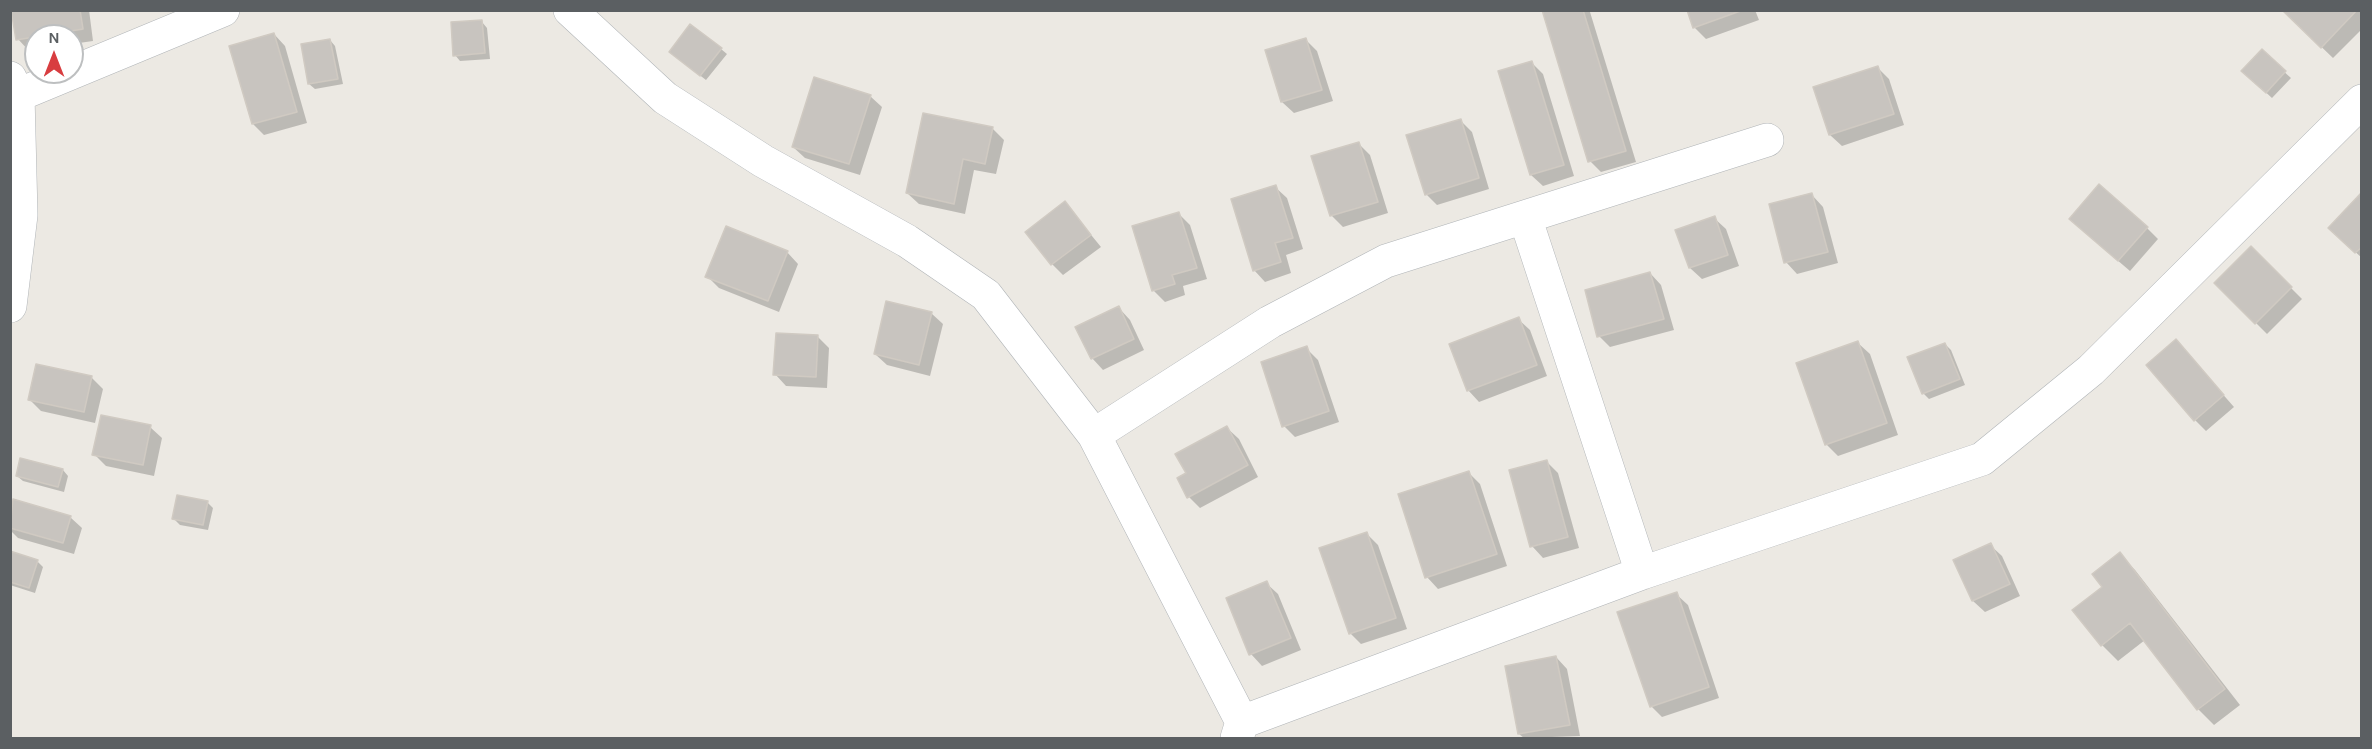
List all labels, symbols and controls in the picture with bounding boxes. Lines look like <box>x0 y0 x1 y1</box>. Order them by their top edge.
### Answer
north arrow <box>24 24 84 84</box>
text: N <box>48 28 60 47</box>

